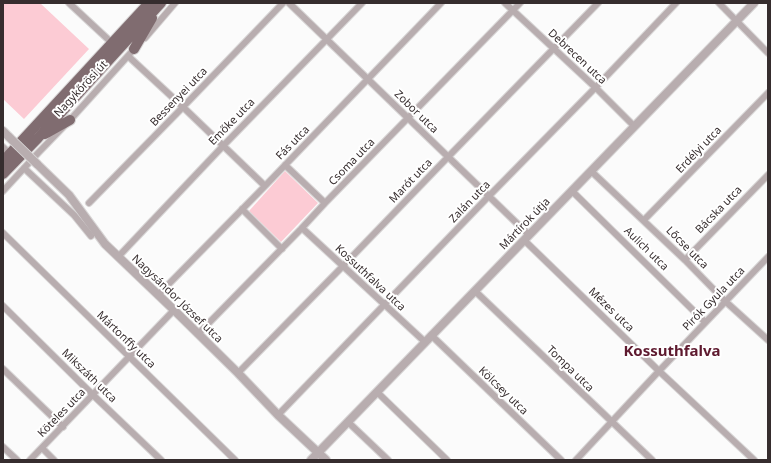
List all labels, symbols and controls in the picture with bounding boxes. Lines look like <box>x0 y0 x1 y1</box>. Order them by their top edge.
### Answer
street label: Debrecen utca <box>545 27 609 87</box>
street label: Nagykőrösi út <box>52 58 110 120</box>
street label: Bessenyei utca <box>148 65 210 129</box>
street label: Zobor utca <box>391 88 441 136</box>
street label: Emőke utca <box>206 96 258 148</box>
street label: Fás utca <box>274 123 312 163</box>
street label: Erdélyi utca <box>673 124 725 176</box>
street label: Csoma utca <box>326 136 378 188</box>
street label: Marót utca <box>387 156 435 206</box>
street label: Zalán utca <box>447 178 493 226</box>
street label: Bácska utca <box>693 183 745 237</box>
street label: Mártírok útja <box>497 195 553 253</box>
street label: Lőcse utca <box>663 224 711 272</box>
street label: Aulich utca <box>621 225 671 273</box>
street label: Kossuthfalva utca <box>332 242 408 314</box>
street label: Nagysándor József utca <box>129 252 225 346</box>
street label: Pirók Gyula utca <box>680 264 748 334</box>
street label: Mézes utca <box>586 285 636 335</box>
street label: Mártonffy utca <box>94 309 158 371</box>
street label: Tompa utca <box>544 343 596 395</box>
district label: Kossuthfalva <box>623 343 721 361</box>
street label: Mikszáth utca <box>59 347 119 405</box>
street label: Kölcsey utca <box>476 364 530 418</box>
street label: Köteles utca <box>35 386 89 440</box>

